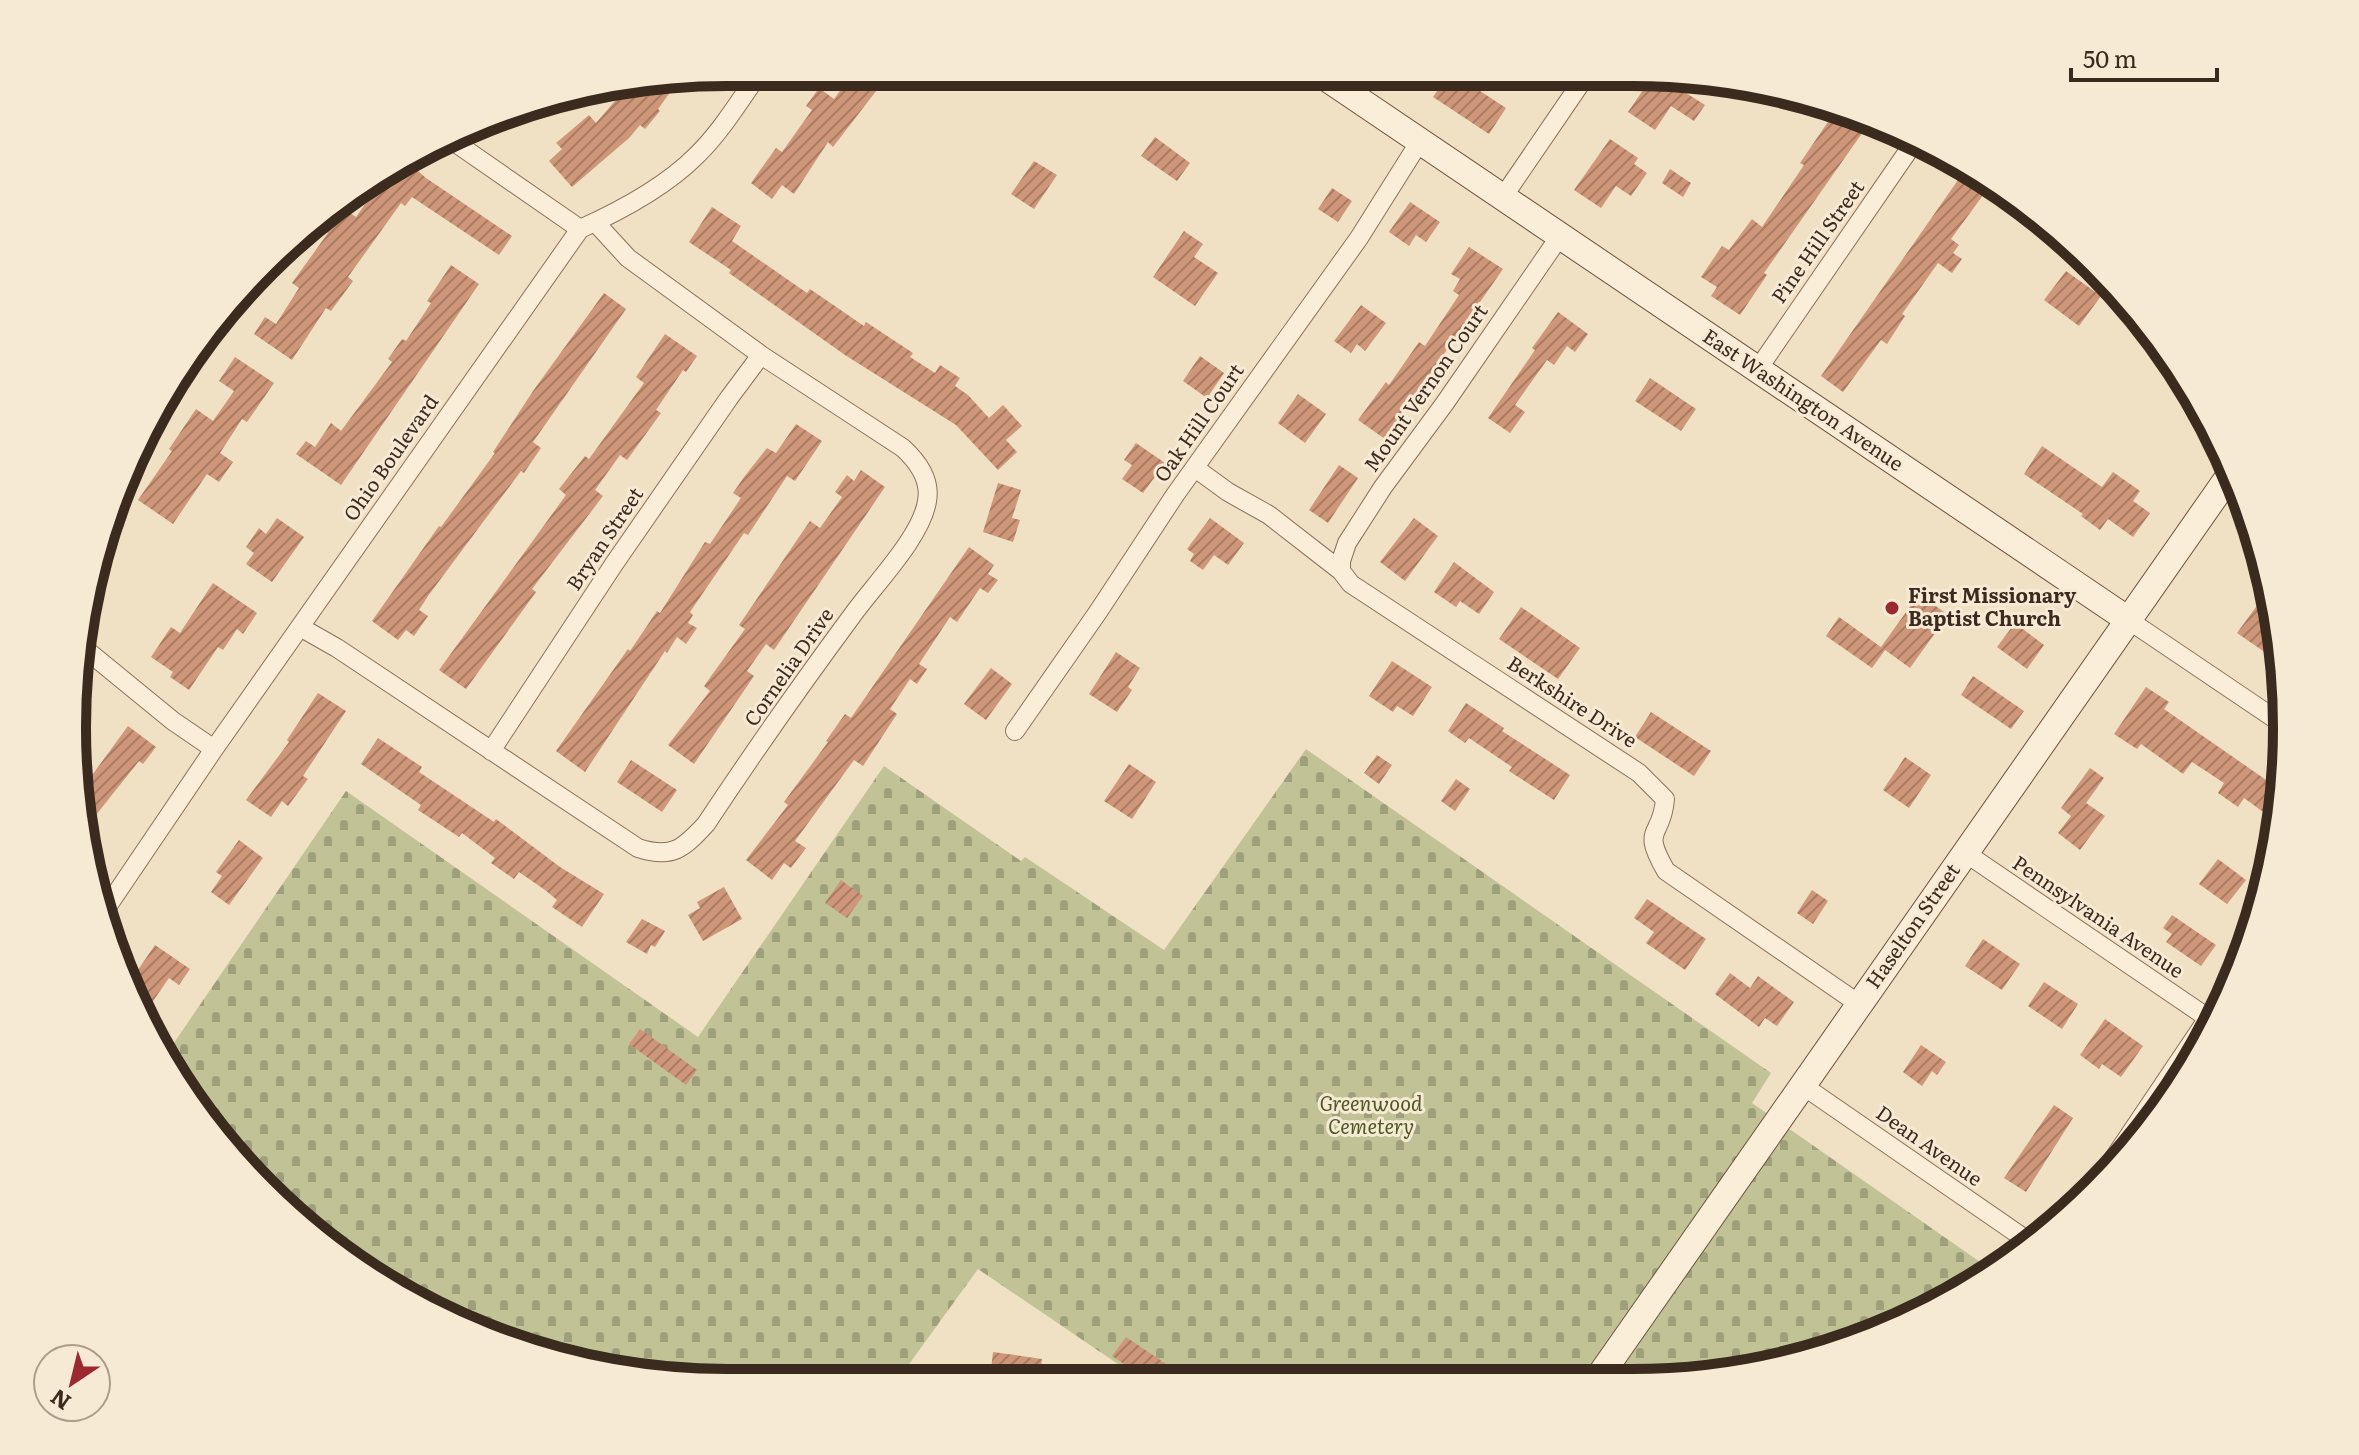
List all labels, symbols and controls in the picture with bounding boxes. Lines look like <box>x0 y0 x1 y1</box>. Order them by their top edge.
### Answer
scale bar <box>2071 32 2217 82</box>
text: 50 m <box>2083 40 2137 75</box>
street label: Pine Hill Street <box>1763 173 1870 309</box>
street label: Mount Vernon Court <box>1355 297 1494 477</box>
street label: East Washington Avenue <box>1698 320 1911 477</box>
street label: Oak Hill Court <box>1145 356 1249 487</box>
street label: Ohio Boulevard <box>335 387 444 526</box>
street label: Bryan Street <box>558 480 649 596</box>
place label: First Missionary Baptist Church <box>1908 579 2077 632</box>
marker: First Missionary Baptist Church <box>1883 599 1901 617</box>
street label: Cornelia Drive <box>735 600 839 731</box>
street label: Berkshire Drive <box>1502 647 1644 754</box>
street label: Pennsylvania Avenue <box>2007 847 2191 984</box>
street label: Haselton Street <box>1857 856 1966 994</box>
park label: Greenwood Cemetery <box>1320 1087 1423 1140</box>
street label: Dean Avenue <box>1871 1097 1989 1192</box>
north arrow <box>32 1343 112 1423</box>
text: N <box>43 1382 77 1419</box>

